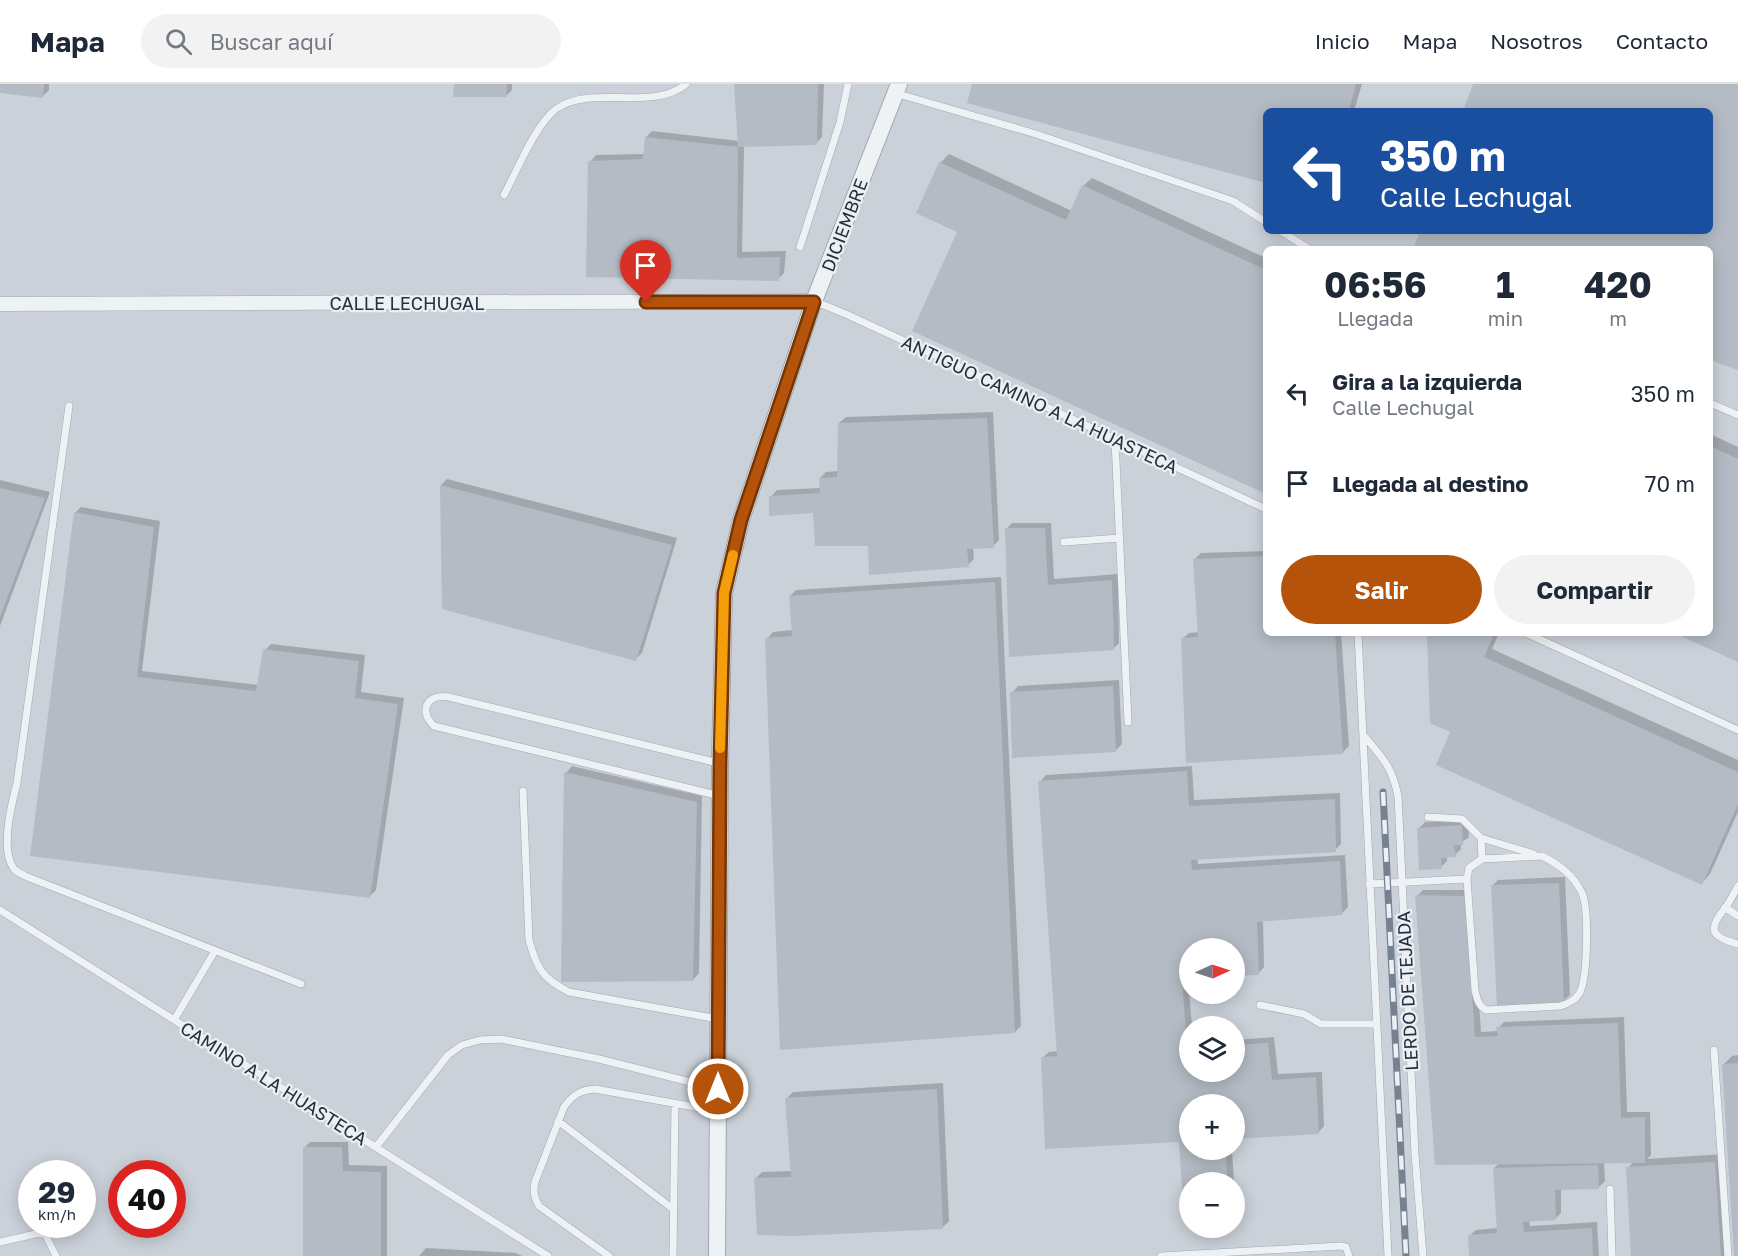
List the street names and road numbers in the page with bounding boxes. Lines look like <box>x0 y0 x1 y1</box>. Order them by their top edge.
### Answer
street label: DICIEMBRE <box>816 175 872 275</box>
street label: CALLE LECHUGAL <box>330 292 484 314</box>
street label: ANTIGUO CAMINO A LA HUASTECA <box>898 330 1182 478</box>
street label: LERDO DE TEJADA <box>1392 911 1422 1071</box>
street label: CAMINO A LA HUASTECA <box>177 1016 371 1150</box>

